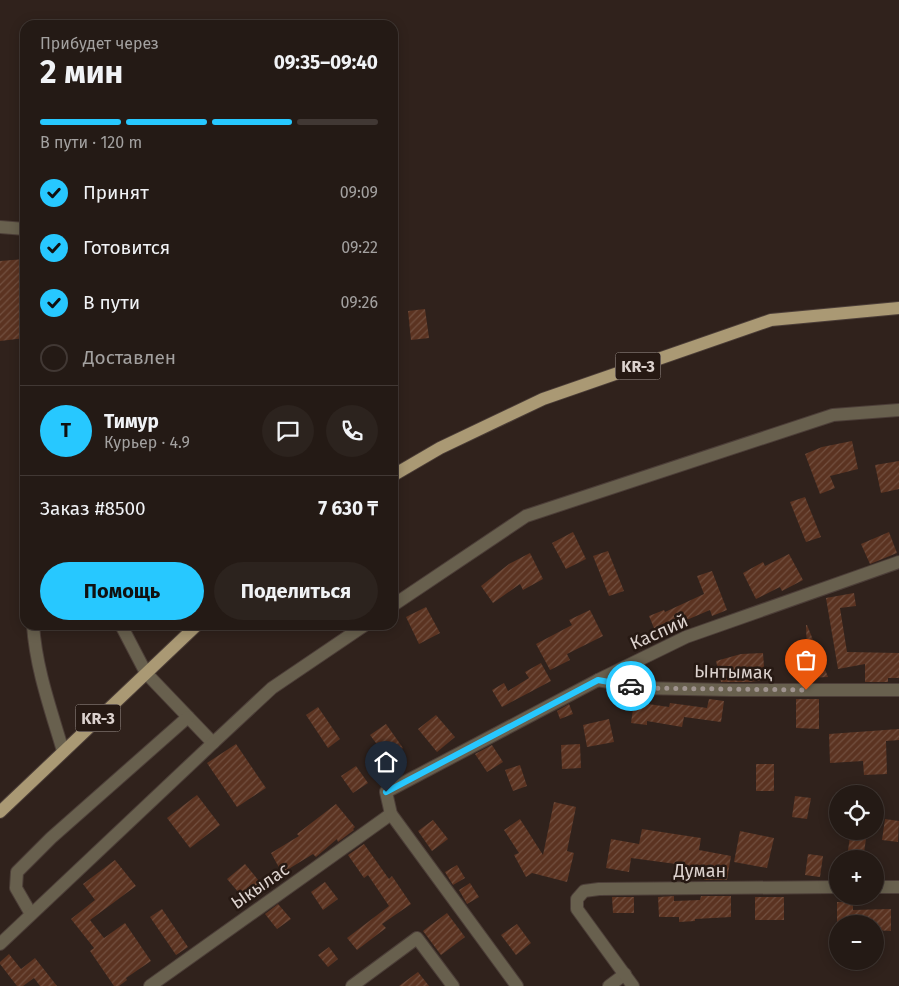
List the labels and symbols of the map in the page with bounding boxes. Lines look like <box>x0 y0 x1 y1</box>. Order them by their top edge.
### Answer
road number: KR-3 <box>616 352 660 380</box>
street label: Каспий <box>627 610 691 654</box>
pin <box>785 639 827 690</box>
street label: Ынтымақ <box>694 660 773 684</box>
courier <box>606 661 656 711</box>
road number: KR-3 <box>76 704 120 731</box>
pin <box>365 741 407 792</box>
street label: Ыкылас <box>227 858 294 914</box>
street label: Думан <box>673 860 726 882</box>

